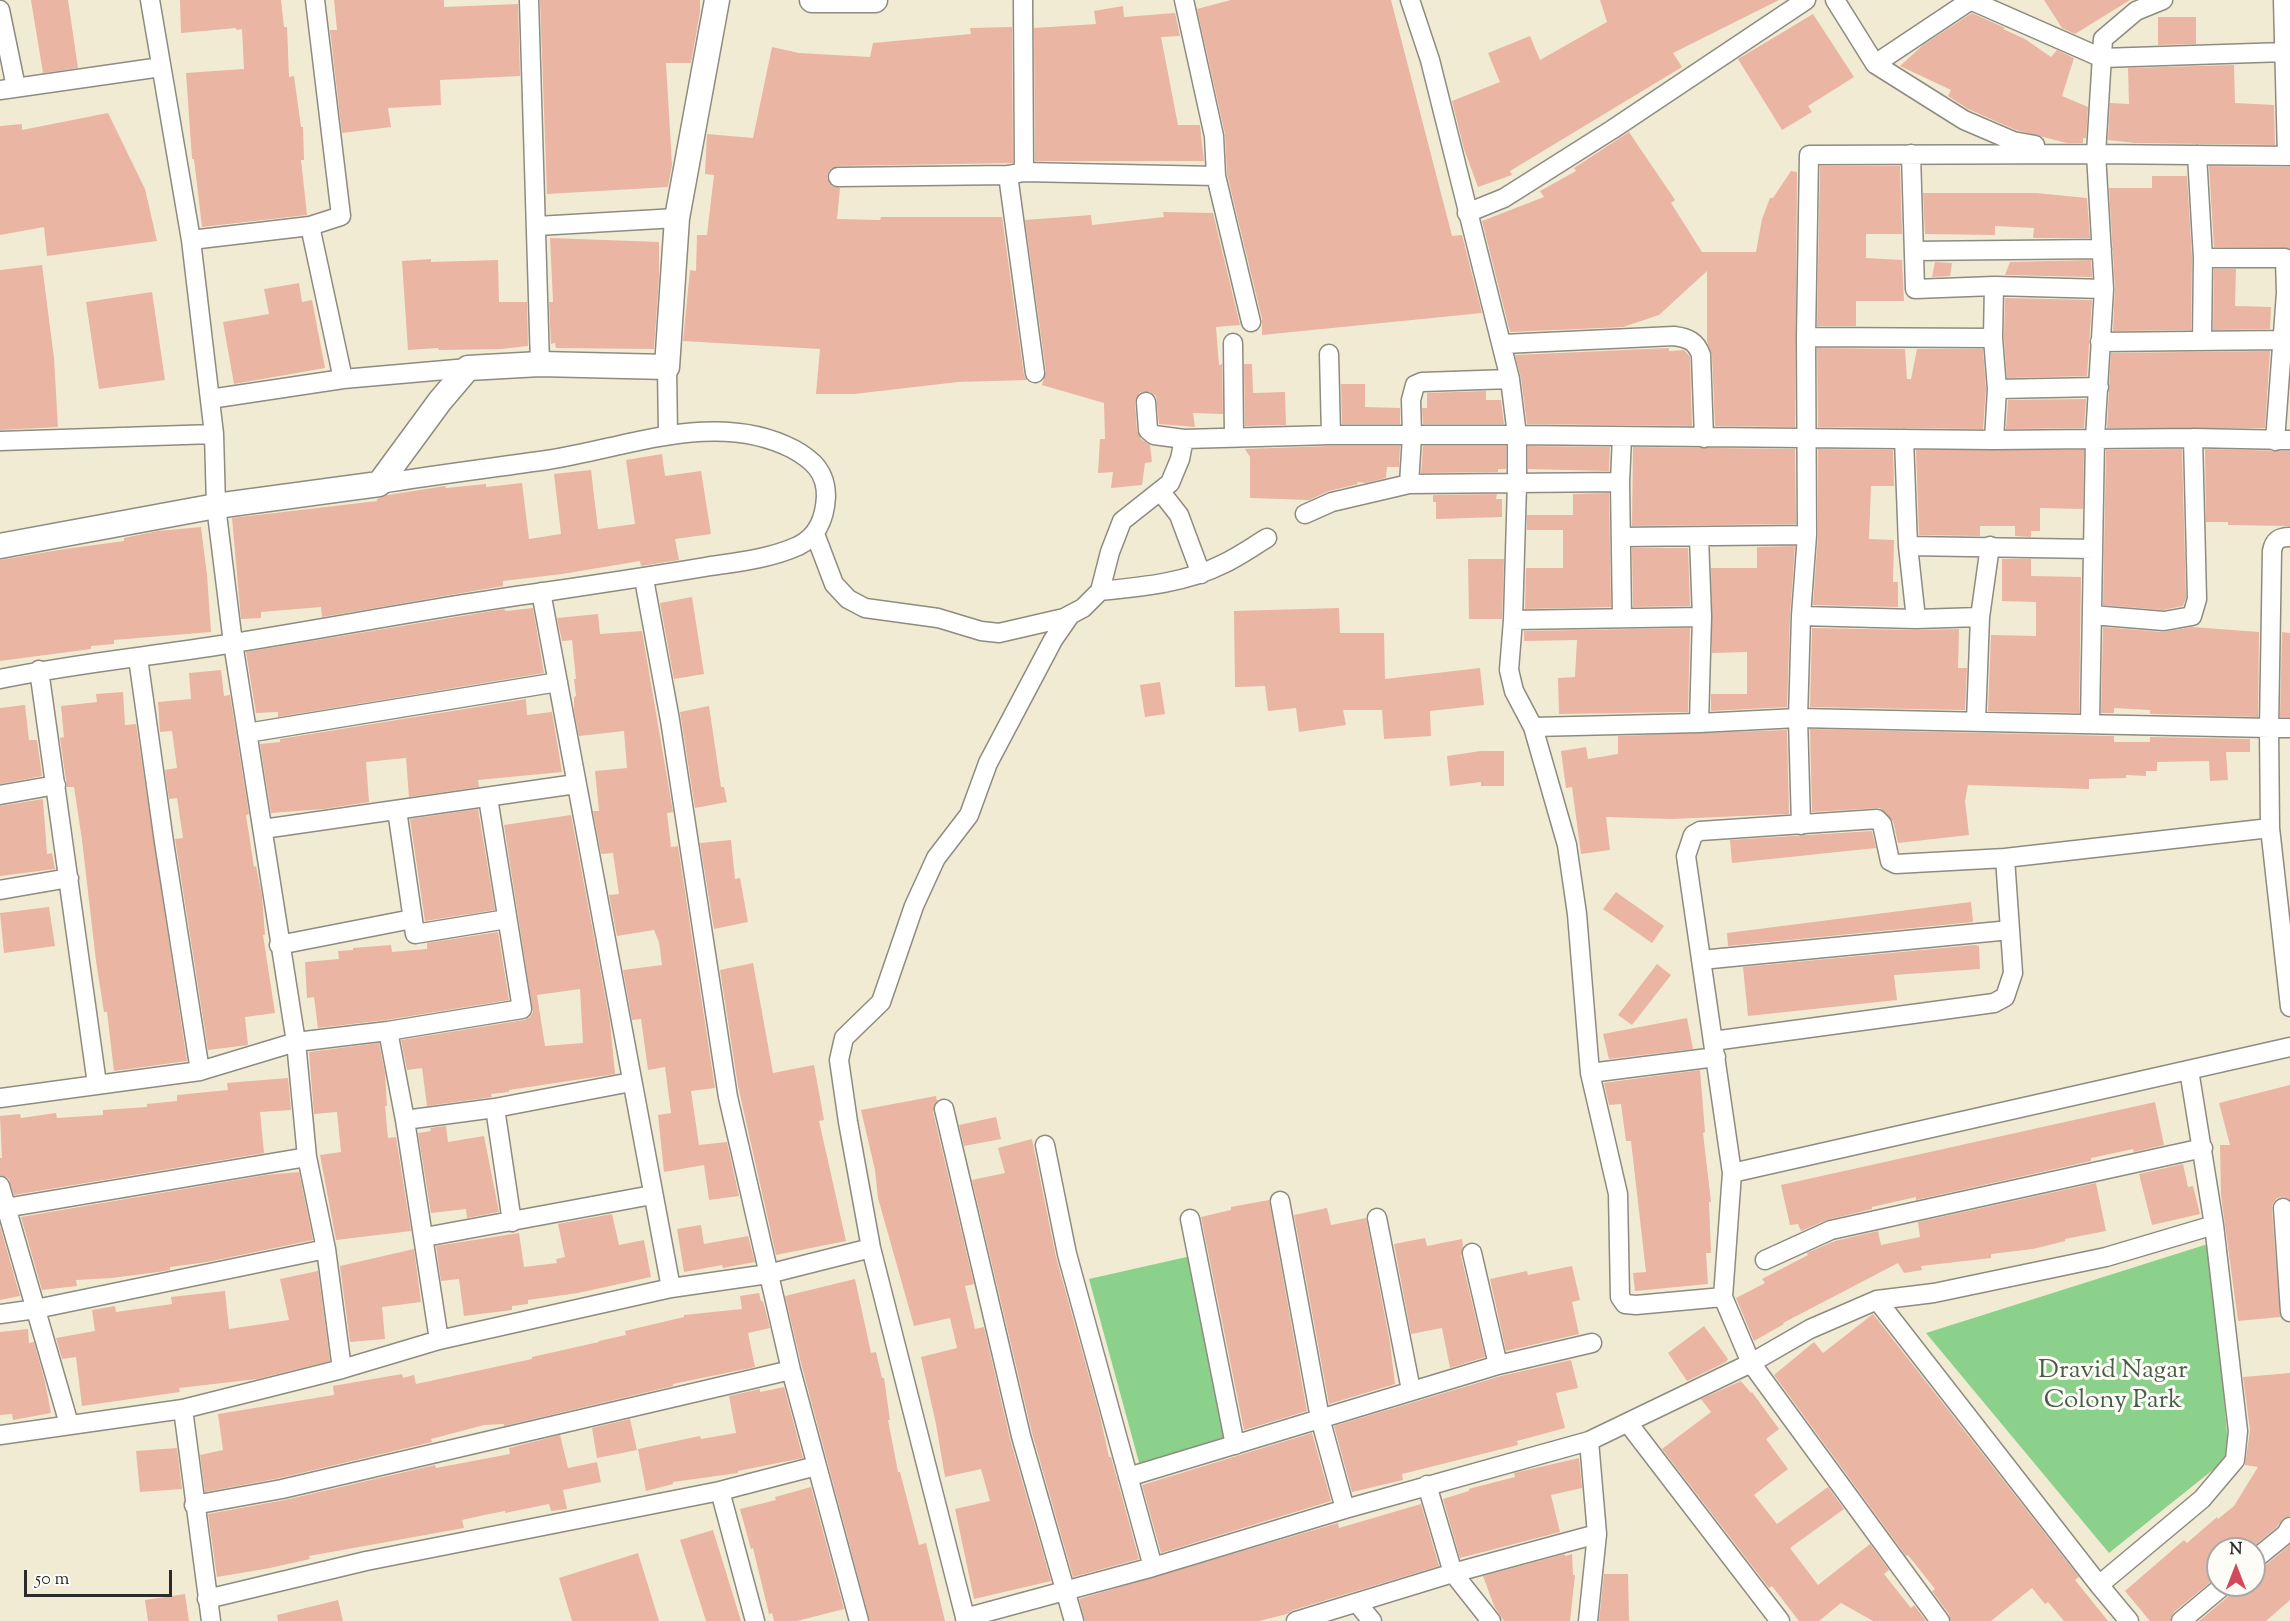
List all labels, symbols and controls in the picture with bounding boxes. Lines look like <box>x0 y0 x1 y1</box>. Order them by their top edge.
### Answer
park label: Dravid Nagar Colony Park <box>2038 1357 2188 1418</box>
north arrow <box>2206 1537 2266 1597</box>
text: N <box>2230 1539 2242 1562</box>
scale bar <box>27 1558 176 1596</box>
text: 50 m <box>35 1567 69 1593</box>

